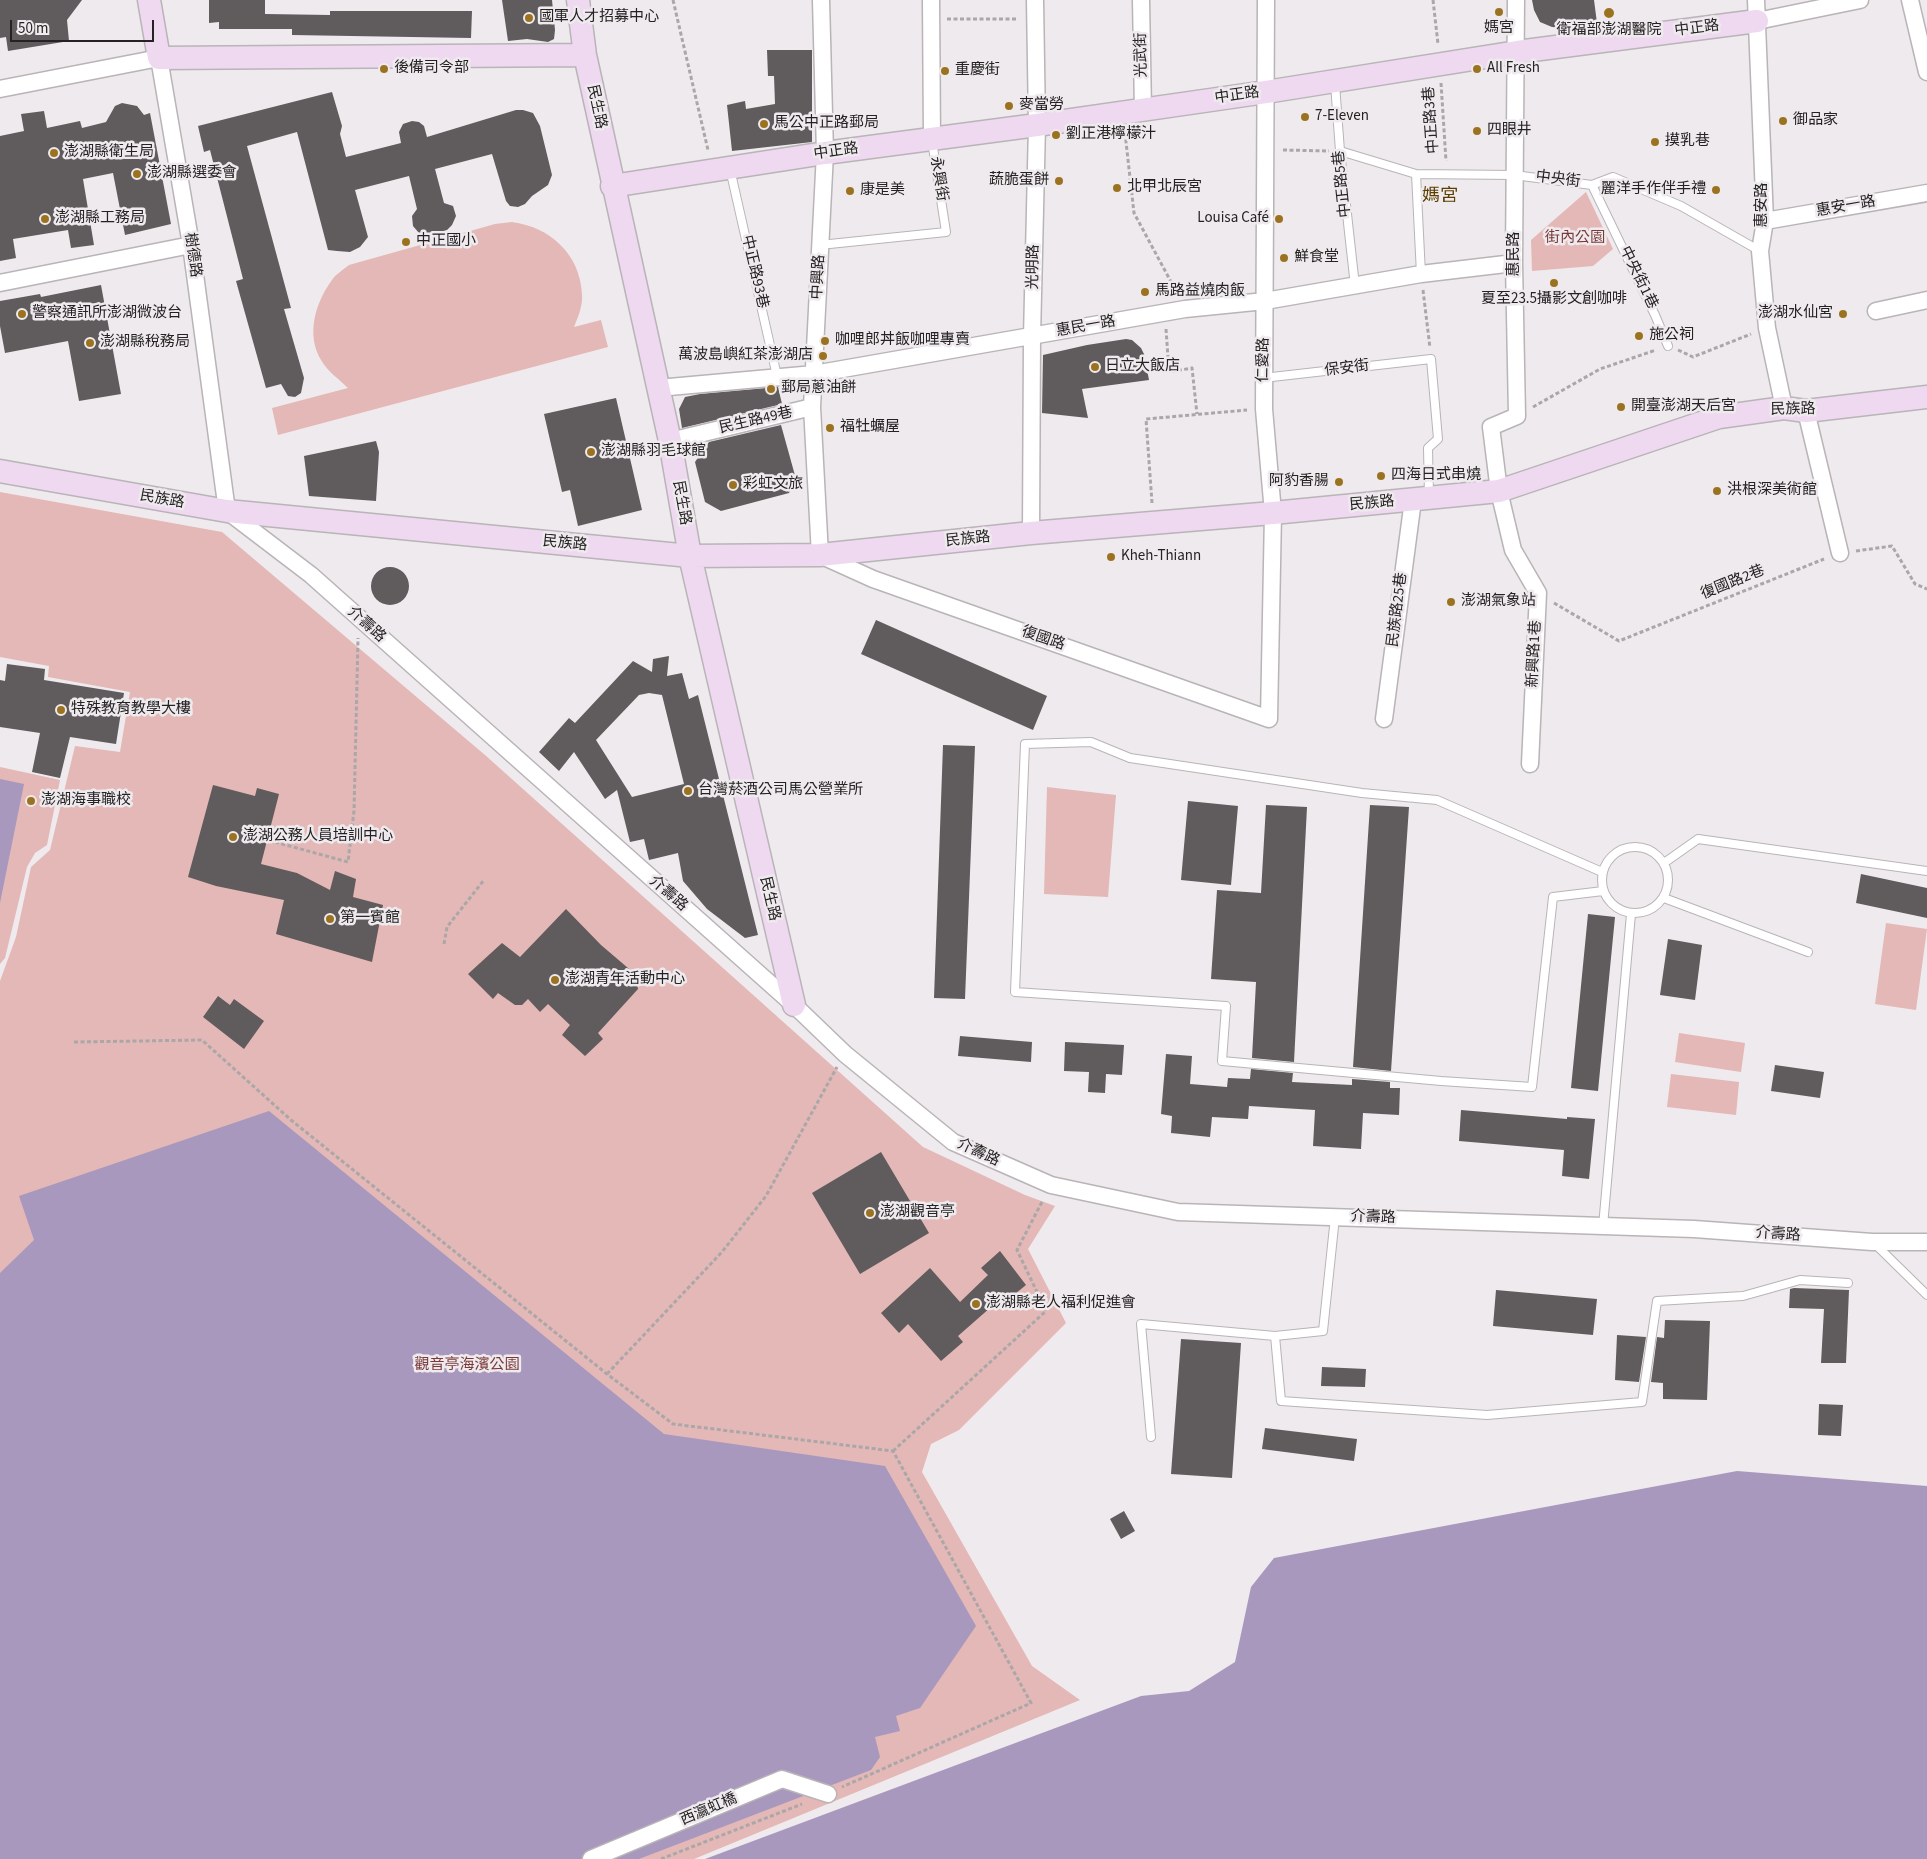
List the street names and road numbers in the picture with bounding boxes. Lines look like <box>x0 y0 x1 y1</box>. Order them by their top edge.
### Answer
street label: 中正路 <box>1674 17 1720 41</box>
street label: 光武街 <box>1133 32 1151 78</box>
street label: 民生路 <box>583 83 609 131</box>
street label: 中正路 <box>1213 84 1261 108</box>
street label: 中正路3巷 <box>1421 86 1443 154</box>
street label: 中正路 <box>812 140 860 164</box>
street label: 中正路5巷 <box>1331 150 1355 218</box>
street label: 永興街 <box>926 155 950 203</box>
street label: 中央街 <box>1535 168 1581 192</box>
street label: 惠安路 <box>1754 183 1772 227</box>
street label: 惠安一路 <box>1815 193 1877 221</box>
street label: 樹德路 <box>180 231 204 279</box>
street label: 惠民路 <box>1506 232 1524 276</box>
street label: 中正路93巷 <box>737 233 771 311</box>
street label: 光明路 <box>1025 244 1043 290</box>
street label: 中央街1巷 <box>1615 244 1661 312</box>
street label: 中興路 <box>809 254 829 300</box>
street label: 惠民一路 <box>1055 313 1117 341</box>
street label: 仁愛路 <box>1255 337 1273 383</box>
street label: 保安街 <box>1324 357 1370 381</box>
street label: 民族路 <box>1770 401 1816 419</box>
street label: 民生路49巷 <box>717 404 795 438</box>
street label: 民生路 <box>668 479 694 527</box>
street label: 民族路 <box>138 487 186 513</box>
street label: 民族路 <box>1349 493 1395 515</box>
street label: 民族路 <box>945 529 991 551</box>
street label: 民族路 <box>542 533 588 555</box>
street label: 復國路2巷 <box>1698 562 1768 604</box>
street label: 民族路25巷 <box>1385 572 1411 648</box>
street label: 介壽路 <box>343 603 389 647</box>
street label: 新興路1巷 <box>1524 620 1546 688</box>
street label: 復國路 <box>1019 623 1067 655</box>
street label: 介壽路 <box>645 872 691 916</box>
street label: 民生路 <box>755 875 783 923</box>
street label: 介壽路 <box>954 1135 1002 1171</box>
street label: 介壽路 <box>1350 1208 1396 1228</box>
street label: 介壽路 <box>1755 1224 1801 1246</box>
street label: 西瀛虹橋 <box>678 1790 740 1830</box>

